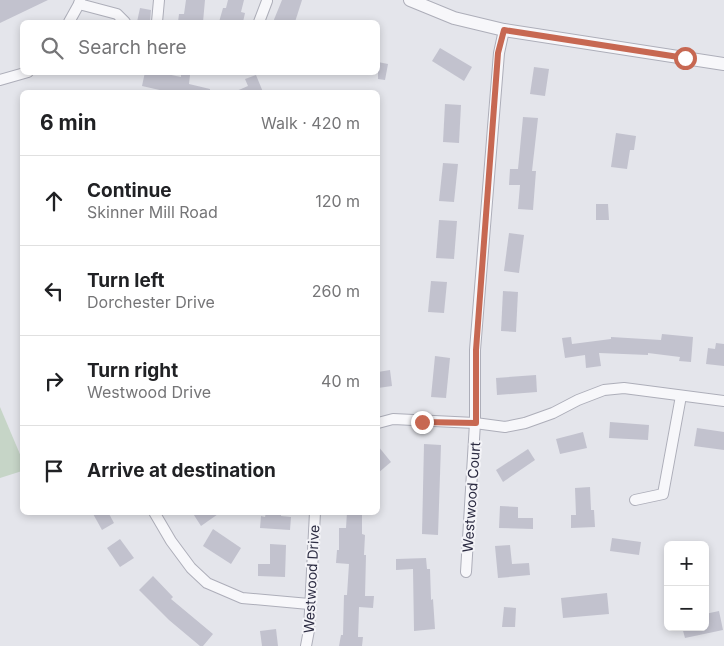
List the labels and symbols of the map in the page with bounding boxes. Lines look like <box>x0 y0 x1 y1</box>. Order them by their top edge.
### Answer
route start <box>674 47 697 70</box>
route end <box>411 411 434 434</box>
street label: Westwood Court <box>459 441 483 553</box>
street label: Westwood Drive <box>300 524 322 634</box>

